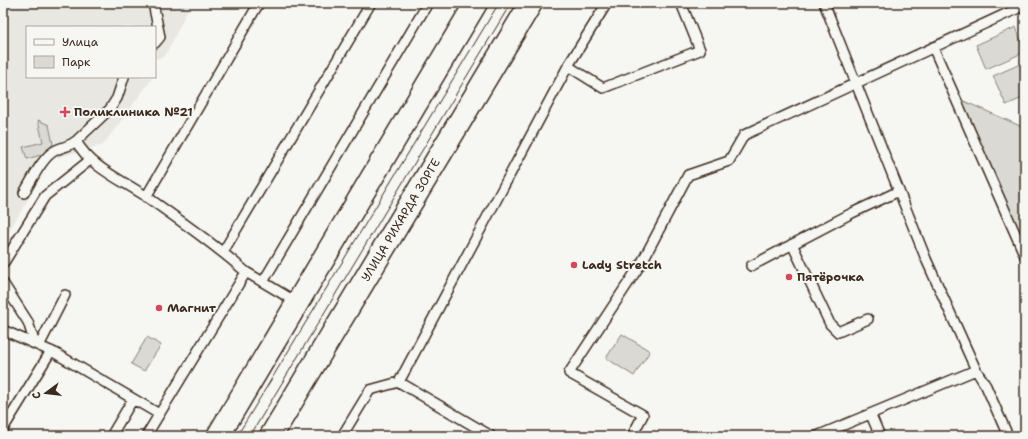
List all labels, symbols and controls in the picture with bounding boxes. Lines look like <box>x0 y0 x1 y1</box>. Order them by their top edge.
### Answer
legend <box>26 26 156 78</box>
text: Улица <box>62 34 99 50</box>
text: Парк <box>62 54 91 70</box>
place label: Поликлиника №21 <box>74 104 193 120</box>
marker: Поликлиника №21 <box>59 106 71 118</box>
street label: УЛИЦА РИХАРДА ЗОРГЕ <box>358 155 444 284</box>
place label: Lady Stretch <box>582 257 662 273</box>
marker: Lady Stretch <box>569 260 579 270</box>
place label: Пятёрочка <box>797 269 865 285</box>
marker: Пятёрочка <box>784 272 794 282</box>
place label: Магнит <box>167 300 217 316</box>
marker: Магнит <box>154 303 164 313</box>
north arrow <box>26 373 66 413</box>
text: С <box>29 390 45 401</box>

